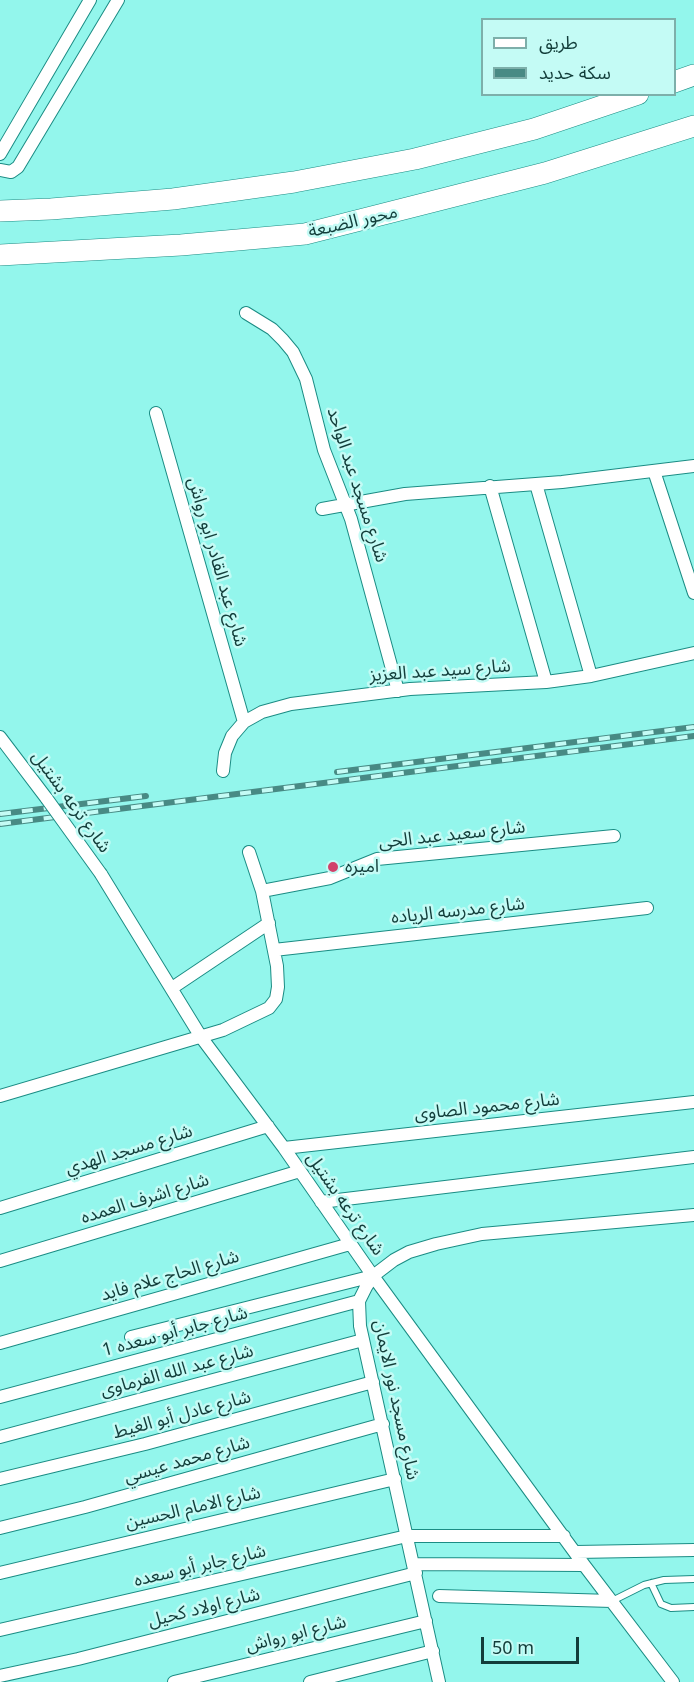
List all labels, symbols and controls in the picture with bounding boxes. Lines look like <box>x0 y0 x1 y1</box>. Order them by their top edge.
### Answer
legend <box>481 18 676 96</box>
text: طريق <box>539 30 578 54</box>
text: سكة حديد <box>539 60 611 84</box>
street label: محور الضبعة <box>306 201 400 243</box>
street label: شارع مسجد عبد الواحد <box>322 405 392 565</box>
street label: شارع عبد القادر ابو رواش <box>182 475 252 649</box>
street label: شارع سيد عبد العزيز <box>369 655 511 687</box>
street label: شارع ترعه بشتيل <box>27 747 115 857</box>
street label: شارع سعيد عبد الحى <box>378 817 526 853</box>
place label: اميره <box>345 856 379 878</box>
marker: اميره <box>326 860 340 874</box>
street label: شارع مدرسه الرياده <box>390 893 526 929</box>
street label: شارع محمود الصاوى <box>413 1089 561 1125</box>
street label: شارع مسجد الهدي <box>63 1120 195 1180</box>
street label: شارع ترعه بشتيل <box>301 1148 389 1260</box>
street label: شارع اشرف العمده <box>78 1169 212 1229</box>
street label: شارع الحاج علام فايد <box>98 1246 242 1306</box>
street label: شارع جابر أبو سعده 1 <box>100 1302 250 1362</box>
street label: شارع مسجد نور الايمان <box>368 1318 424 1482</box>
street label: شارع عبد الله الفرماوى <box>98 1340 256 1402</box>
street label: شارع عادل أبو الغيط <box>111 1386 253 1444</box>
street label: شارع محمد عيسي <box>122 1432 252 1488</box>
street label: شارع الامام الحسين <box>123 1482 263 1534</box>
street label: شارع جابر أبو سعده <box>132 1540 268 1592</box>
street label: شارع اولاد كحيل <box>146 1584 262 1632</box>
street label: شارع ابو رواش <box>244 1611 348 1657</box>
scale bar <box>484 1625 582 1663</box>
text: 50 m <box>492 1635 534 1659</box>

